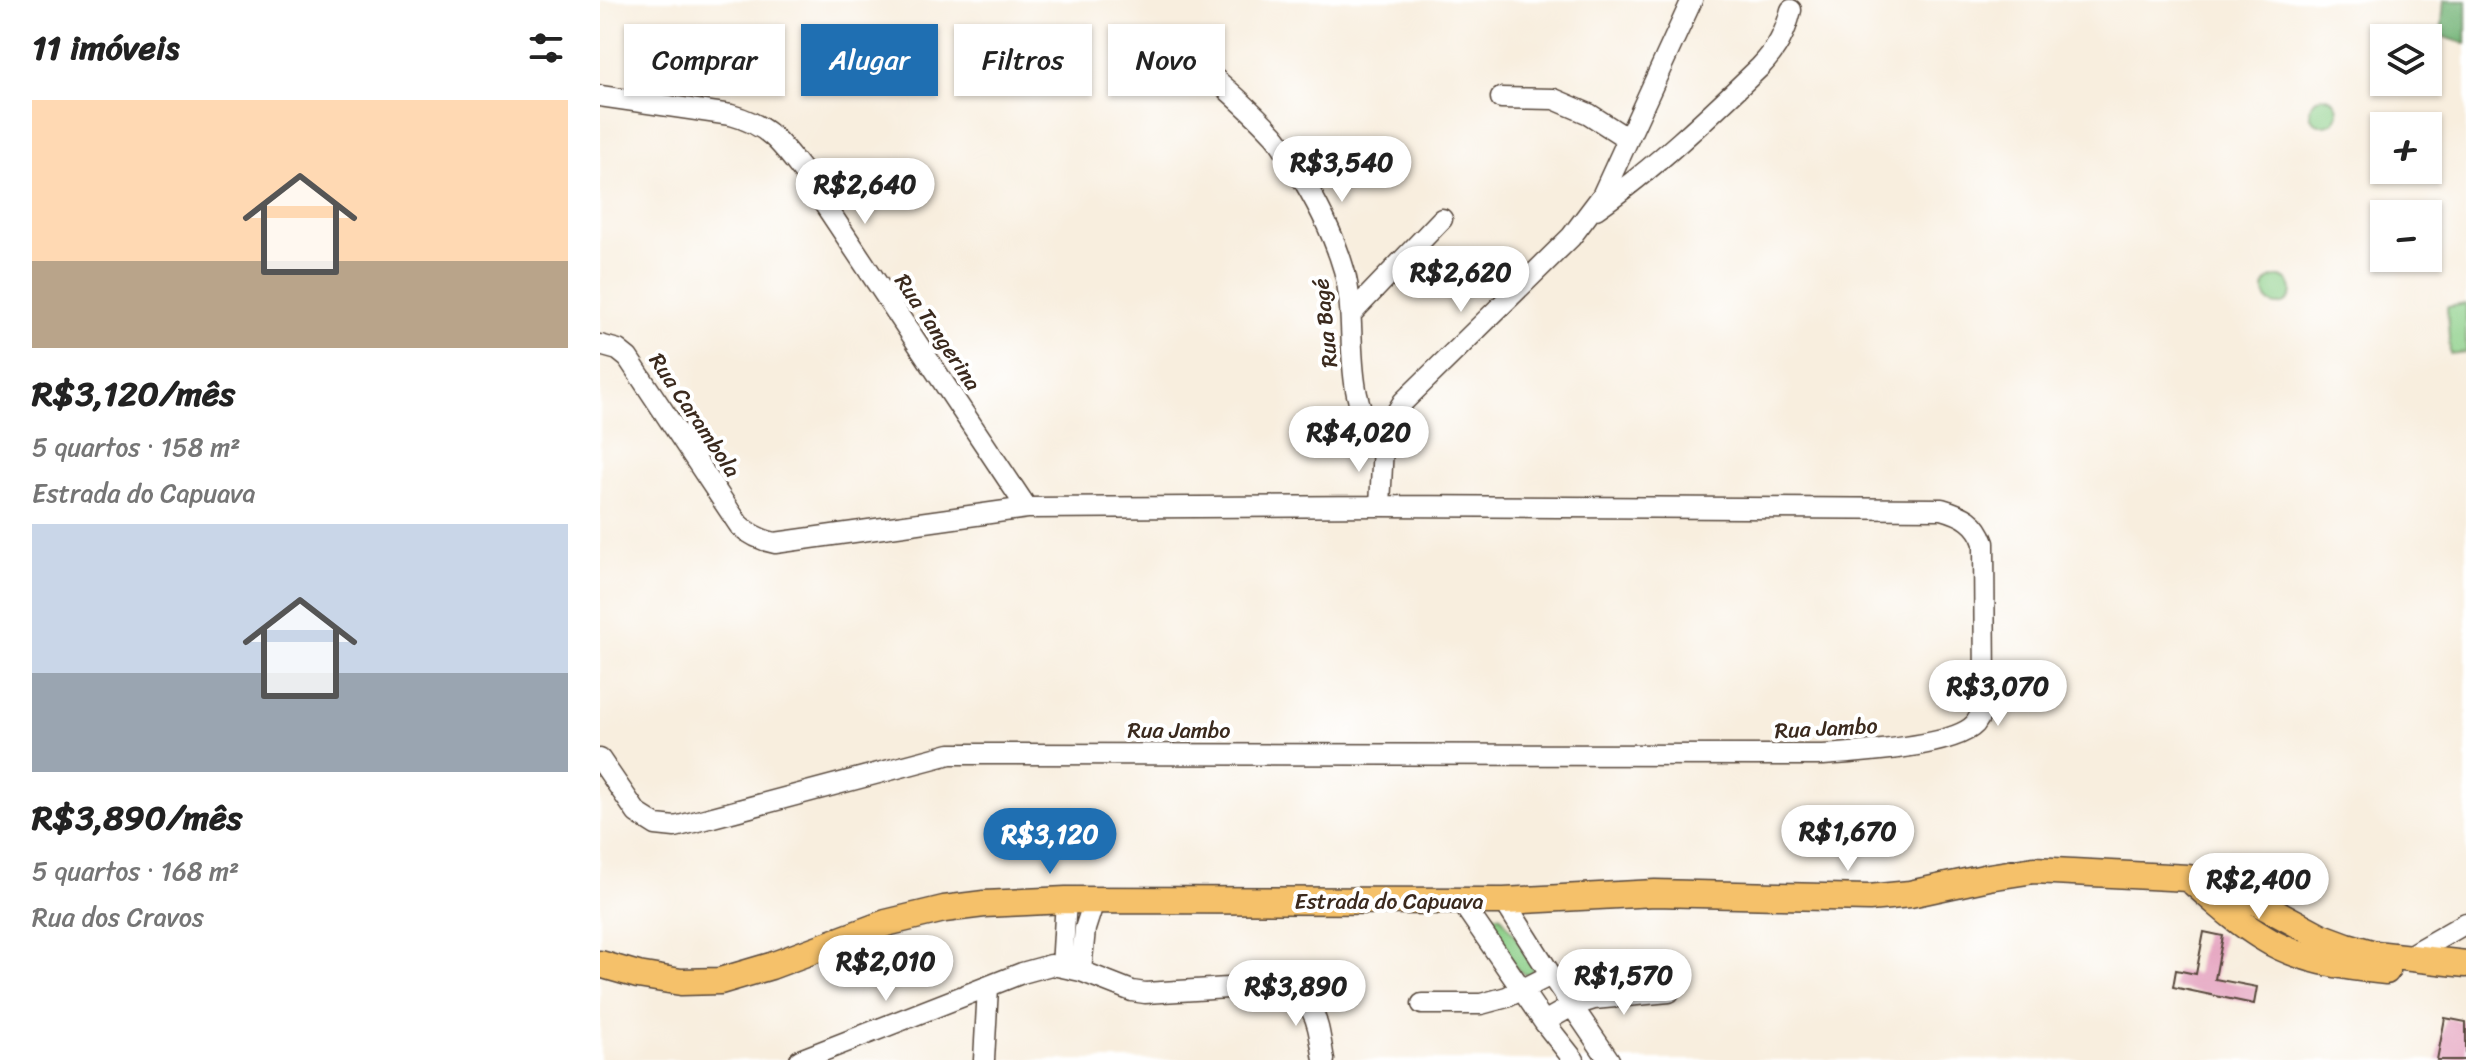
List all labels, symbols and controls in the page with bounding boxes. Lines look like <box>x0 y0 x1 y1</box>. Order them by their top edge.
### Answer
text: 11 imóveis <box>32 18 179 78</box>
chip: Comprar <box>624 24 785 96</box>
chip: Alugar <box>801 24 938 96</box>
chip: Filtros <box>954 24 1092 96</box>
chip: Novo <box>1108 24 1225 96</box>
map controls <box>2370 24 2442 272</box>
button: layers <box>2370 24 2442 96</box>
icon: filters <box>524 26 568 70</box>
button: + <box>2370 112 2442 184</box>
pin: R$3,540 <box>1268 136 1416 204</box>
text: R$3,540 <box>1290 139 1394 185</box>
icon: home <box>228 152 372 296</box>
pin: R$2,640 <box>791 158 939 226</box>
text: R$2,640 <box>814 161 916 207</box>
button: − <box>2370 200 2442 272</box>
pin: R$2,620 <box>1387 246 1535 314</box>
text: R$2,620 <box>1410 249 1512 295</box>
street label: Rua Tangerina <box>884 265 992 399</box>
street label: Rua Bagé <box>1301 276 1349 370</box>
street label: Rua Carambola <box>639 344 751 486</box>
text: R$3,120/mês <box>32 364 235 424</box>
pin: R$4,020 <box>1285 406 1433 474</box>
text: R$4,020 <box>1307 409 1411 455</box>
text: 5 quartos · 158 m² <box>32 424 240 470</box>
text: Estrada do Capuava <box>32 470 255 516</box>
icon: home <box>228 576 372 720</box>
pin: R$3,070 <box>1924 660 2072 728</box>
text: R$3,070 <box>1947 663 2049 709</box>
street label: Rua Jambo <box>1774 706 1878 750</box>
street label: Rua Jambo <box>1127 711 1231 750</box>
text: R$3,890/mês <box>32 788 242 848</box>
pin: R$1,670 <box>1774 805 1922 873</box>
pin: R$3,120 <box>976 808 1124 876</box>
text: R$1,670 <box>1799 808 1897 854</box>
text: R$3,120 <box>1001 811 1099 857</box>
text: 5 quartos · 168 m² <box>32 848 239 894</box>
pin: R$2,400 <box>2185 853 2333 921</box>
text: R$2,400 <box>2207 856 2311 902</box>
street label: Estrada do Capuava <box>1294 882 1484 921</box>
text: Rua dos Cravos <box>32 894 204 940</box>
pin: R$2,010 <box>812 935 960 1003</box>
text: R$2,010 <box>836 938 936 984</box>
pin: R$1,570 <box>1550 949 1698 1017</box>
text: R$1,570 <box>1575 952 1673 998</box>
pin: R$3,890 <box>1222 960 1370 1028</box>
text: R$3,890 <box>1245 963 1347 1009</box>

